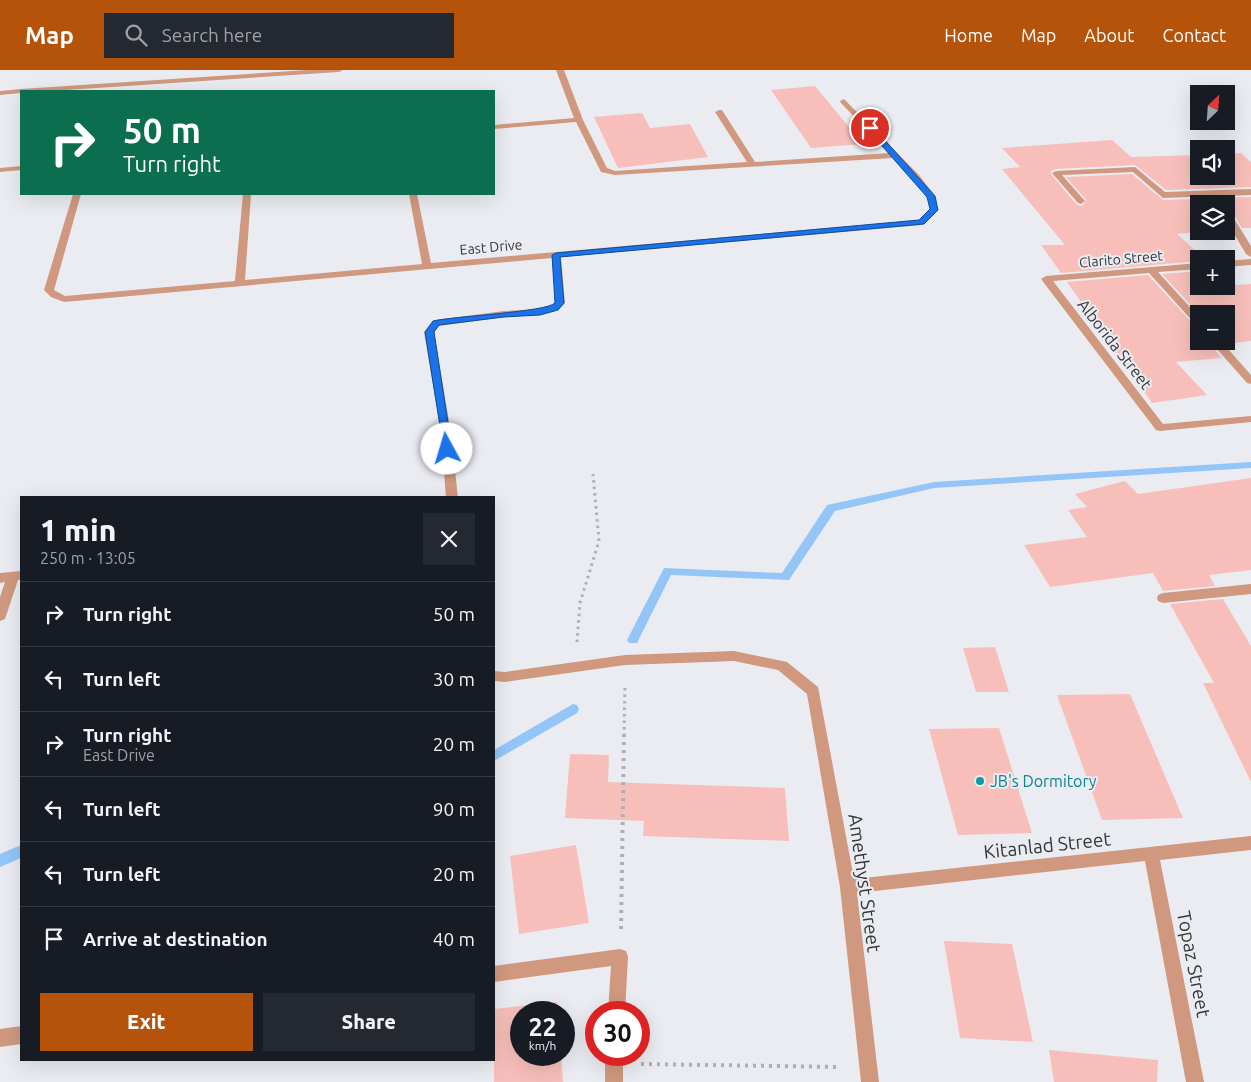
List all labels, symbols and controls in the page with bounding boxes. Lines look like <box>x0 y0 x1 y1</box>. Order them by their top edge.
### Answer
search box <box>104 13 454 58</box>
icon: search <box>122 21 150 49</box>
text: Map <box>25 22 74 49</box>
text: Search here <box>162 24 262 46</box>
text: Home <box>944 25 993 45</box>
text: Map <box>1021 25 1056 45</box>
text: About <box>1084 25 1134 45</box>
text: Contact <box>1162 25 1226 45</box>
north arrow <box>1190 85 1235 130</box>
map controls <box>1190 85 1235 350</box>
pin <box>849 107 891 149</box>
icon: right <box>40 110 105 175</box>
text: 50 m <box>123 110 201 150</box>
icon: arrive <box>856 114 884 142</box>
button: sound <box>1190 140 1235 185</box>
text: Turn right <box>123 151 221 176</box>
button: layers <box>1190 195 1235 240</box>
street label: East Drive <box>459 236 523 258</box>
street label: Clarito Street <box>1078 247 1164 271</box>
button: + <box>1190 250 1235 295</box>
street label: Alborida Street <box>1074 295 1156 393</box>
button: − <box>1190 305 1235 350</box>
position arrow <box>420 422 472 474</box>
text: 1 min <box>40 513 116 547</box>
button: close <box>423 513 475 565</box>
text: 250 m · 13:05 <box>40 549 136 567</box>
icon: right <box>40 600 68 628</box>
text: Turn right <box>83 603 171 625</box>
text: 50 m <box>433 603 475 625</box>
icon: left <box>40 665 68 693</box>
text: Turn left <box>83 668 161 690</box>
text: 30 m <box>433 668 475 690</box>
text: Turn right <box>83 724 171 746</box>
icon: right <box>40 730 68 758</box>
text: 20 m <box>433 733 475 755</box>
text: East Drive <box>83 746 155 764</box>
place label: JB's Dormitory <box>990 772 1097 790</box>
marker: JB's Dormitory <box>974 775 986 787</box>
icon: left <box>40 795 68 823</box>
text: Turn left <box>83 798 161 820</box>
text: 90 m <box>433 798 475 820</box>
street label: Amethyst Street <box>844 812 886 954</box>
street label: Kitanlad Street <box>982 827 1112 863</box>
icon: left <box>40 860 68 888</box>
text: Turn left <box>83 863 161 885</box>
text: 20 m <box>433 863 475 885</box>
street label: Topaz Street <box>1173 909 1215 1020</box>
icon: arrive <box>40 925 68 953</box>
text: Arrive at destination <box>83 928 268 950</box>
text: 40 m <box>433 928 475 950</box>
button: Exit <box>40 993 253 1051</box>
button: Share <box>263 993 475 1051</box>
speed limit sign: 30 <box>585 1001 650 1066</box>
text: 22 <box>528 1013 557 1041</box>
text: km/h <box>529 1039 556 1052</box>

